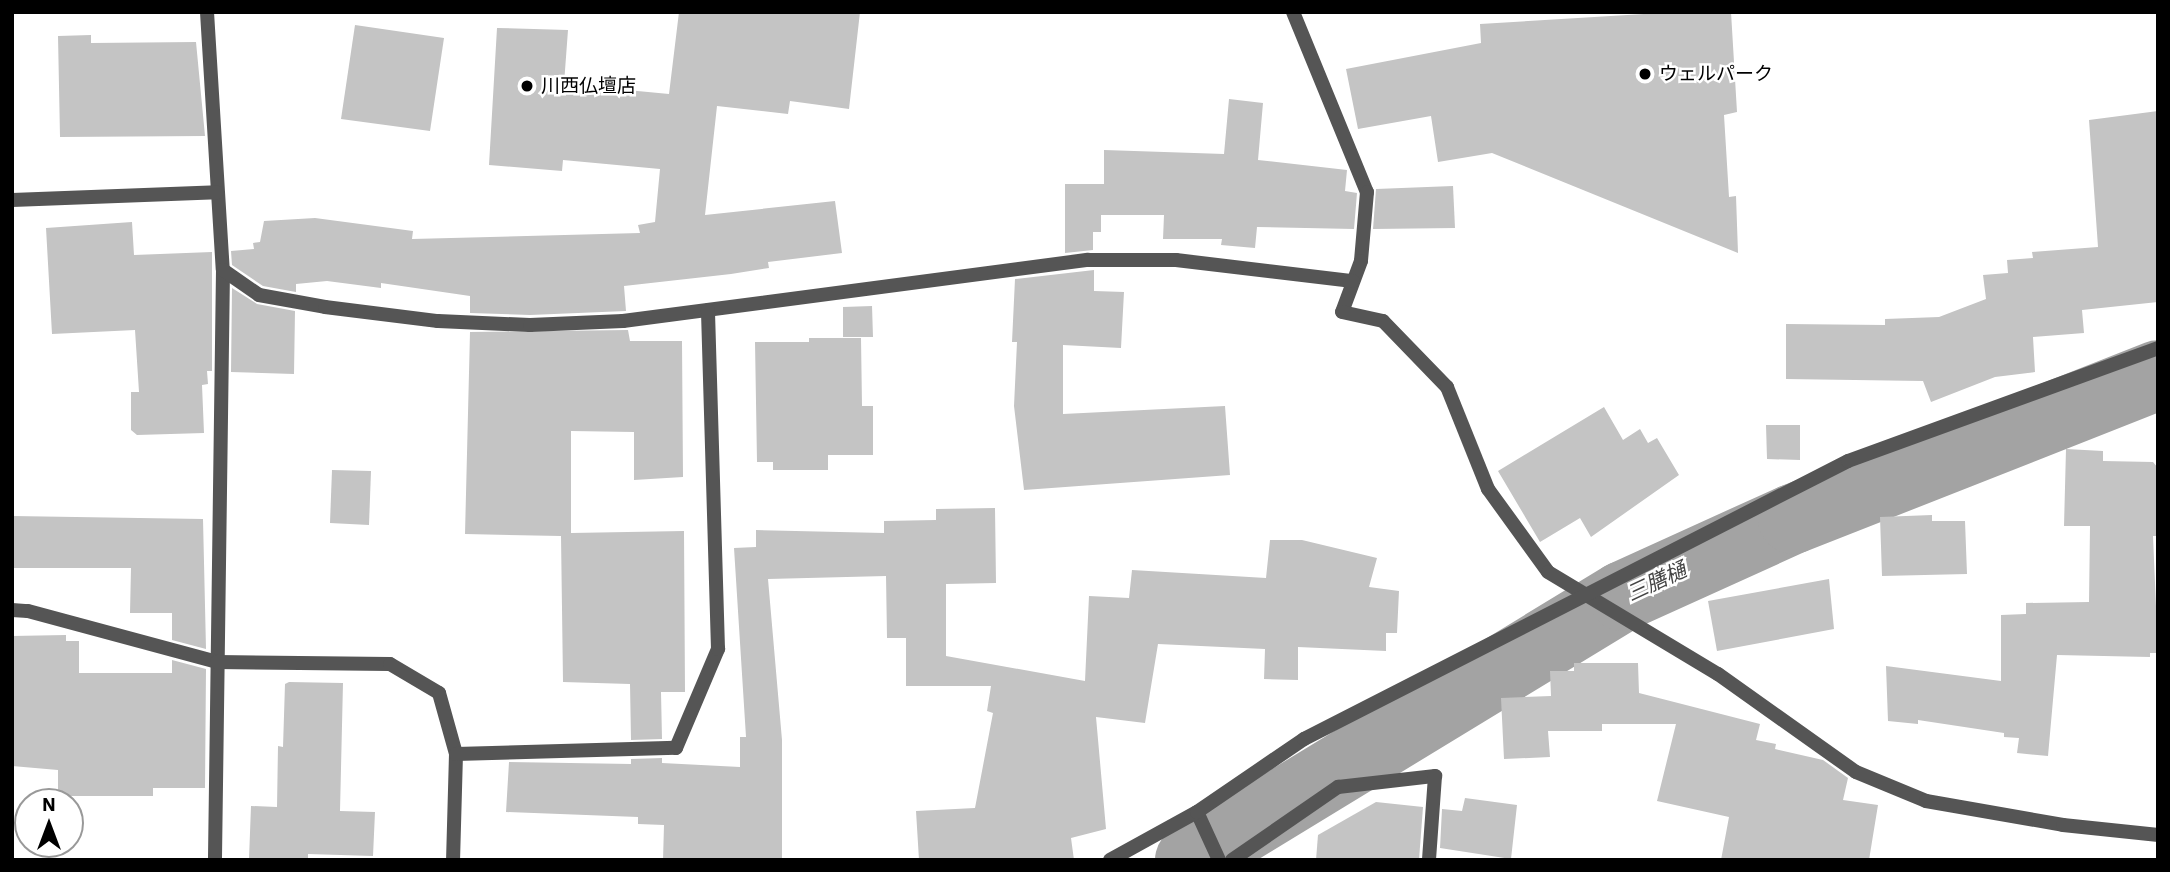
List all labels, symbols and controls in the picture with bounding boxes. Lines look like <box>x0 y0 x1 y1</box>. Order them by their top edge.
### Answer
place label: ウェルパーク <box>1659 63 1773 85</box>
marker: ウェルパーク <box>1637 66 1653 82</box>
place label: 川西仏壇店 <box>541 75 636 97</box>
marker: 川西仏壇店 <box>519 78 535 94</box>
water label: 三膳樋 <box>1622 556 1690 606</box>
north arrow <box>14 788 84 858</box>
text: N <box>42 792 56 816</box>

